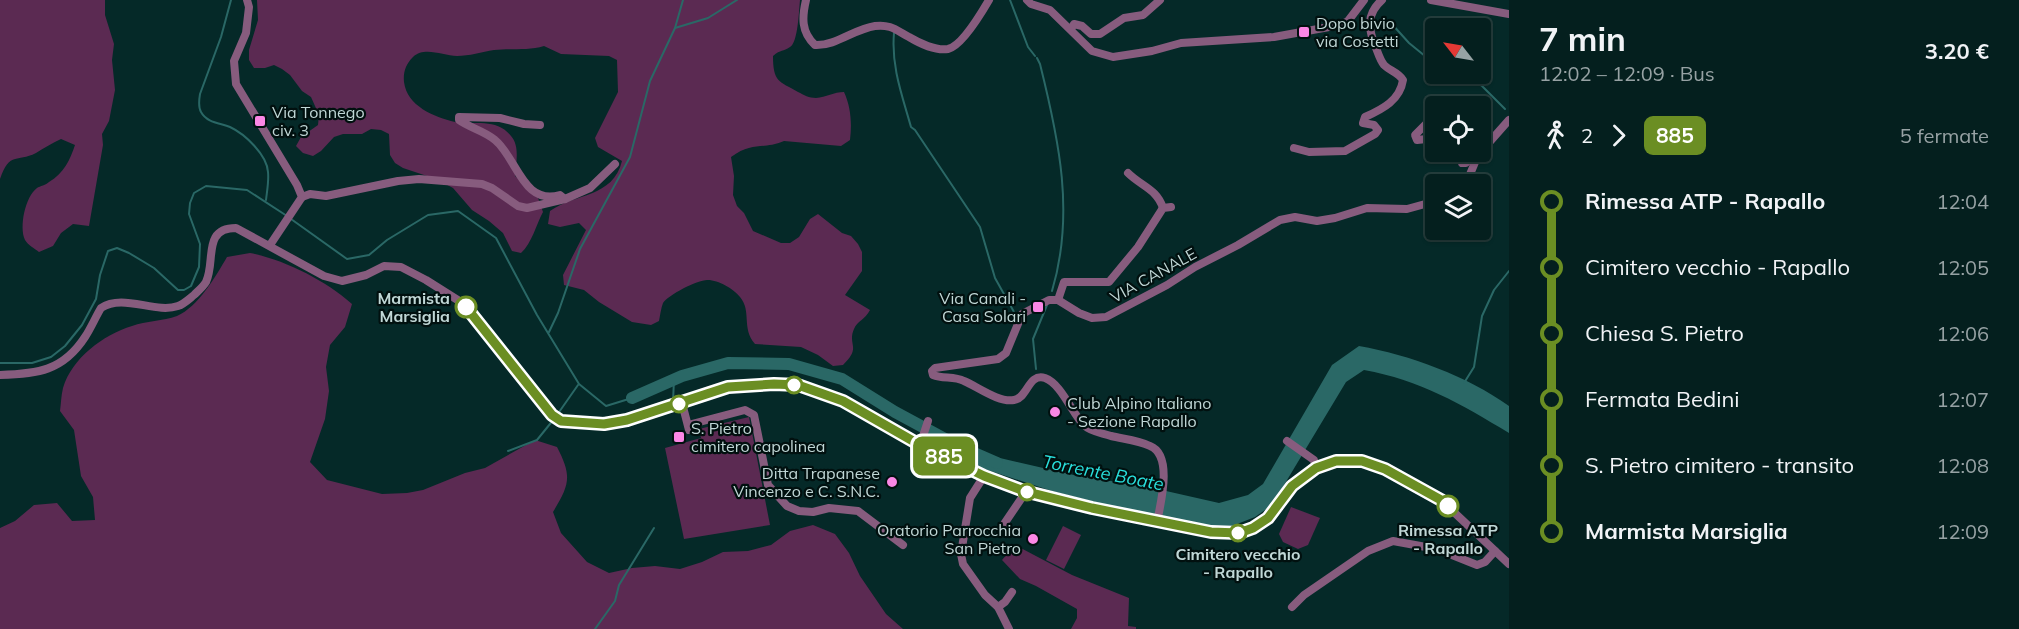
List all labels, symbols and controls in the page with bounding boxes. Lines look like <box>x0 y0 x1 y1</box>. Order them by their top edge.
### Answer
place label: Dopo bivio via Costetti <box>1316 13 1398 51</box>
north arrow <box>1425 18 1491 84</box>
map controls <box>1425 18 1491 240</box>
text: 7 min <box>1539 18 1626 59</box>
marker: Dopo bivio via Costetti <box>1297 25 1311 39</box>
text: 3.20 € <box>1925 37 1989 65</box>
text: 12:02 – 12:09 · Bus <box>1539 61 1715 86</box>
button: locate <box>1425 96 1491 162</box>
place label: Via Tonnego civ. 3 <box>272 102 365 140</box>
marker: Via Tonnego civ. 3 <box>253 114 267 128</box>
icon: walk <box>1539 119 1572 152</box>
icon: forward <box>1602 119 1635 152</box>
text: 885 <box>1656 122 1694 148</box>
text: 2 <box>1581 123 1593 148</box>
text: 5 fermate <box>1900 123 1989 148</box>
button: layers <box>1425 174 1491 240</box>
text: Rimessa ATP - Rapallo <box>1585 187 1825 215</box>
text: 12:04 <box>1936 189 1989 214</box>
street label: VIA CANALE <box>1106 243 1200 307</box>
text: Cimitero vecchio - Rapallo <box>1585 253 1850 281</box>
text: 12:05 <box>1936 255 1989 280</box>
place label: Marmista Marsiglia <box>377 288 450 326</box>
place label: Via Canali - Casa Solari <box>939 288 1026 326</box>
marker: Marmista Marsiglia <box>455 296 477 318</box>
marker: Via Canali - Casa Solari <box>1031 300 1045 314</box>
text: Chiesa S. Pietro <box>1585 319 1744 347</box>
text: 12:06 <box>1936 321 1989 346</box>
unlabelled marker <box>785 376 803 394</box>
text: Fermata Bedini <box>1585 385 1740 413</box>
text: 12:07 <box>1936 387 1989 412</box>
place label: Club Alpino Italiano - Sezione Rapallo <box>1067 393 1212 431</box>
unlabelled marker <box>670 395 688 413</box>
marker: Club Alpino Italiano - Sezione Rapallo <box>1048 405 1062 419</box>
place label: S. Pietro cimitero capolinea <box>691 418 825 456</box>
marker: S. Pietro cimitero capolinea <box>672 430 686 444</box>
line badge: 885 <box>910 436 978 476</box>
text: 885 <box>925 443 963 469</box>
water label: Torrente Boate <box>1040 449 1166 496</box>
text: S. Pietro cimitero - transito <box>1585 451 1854 479</box>
text: 12:08 <box>1936 453 1989 478</box>
place label: Ditta Trapanese Vincenzo e C. S.N.C. <box>733 463 880 501</box>
marker: Ditta Trapanese Vincenzo e C. S.N.C. <box>885 475 899 489</box>
unlabelled marker <box>1018 483 1036 501</box>
marker: Rimessa ATP - Rapallo <box>1437 495 1459 517</box>
text: Marmista Marsiglia <box>1585 517 1788 545</box>
text: 12:09 <box>1936 519 1989 544</box>
place label: Oratorio Parrocchia San Pietro <box>877 520 1021 558</box>
place label: Rimessa ATP - Rapallo <box>1398 520 1498 558</box>
marker: Cimitero vecchio - Rapallo <box>1229 524 1247 542</box>
marker: Oratorio Parrocchia San Pietro <box>1026 532 1040 546</box>
place label: Cimitero vecchio - Rapallo <box>1175 544 1301 582</box>

